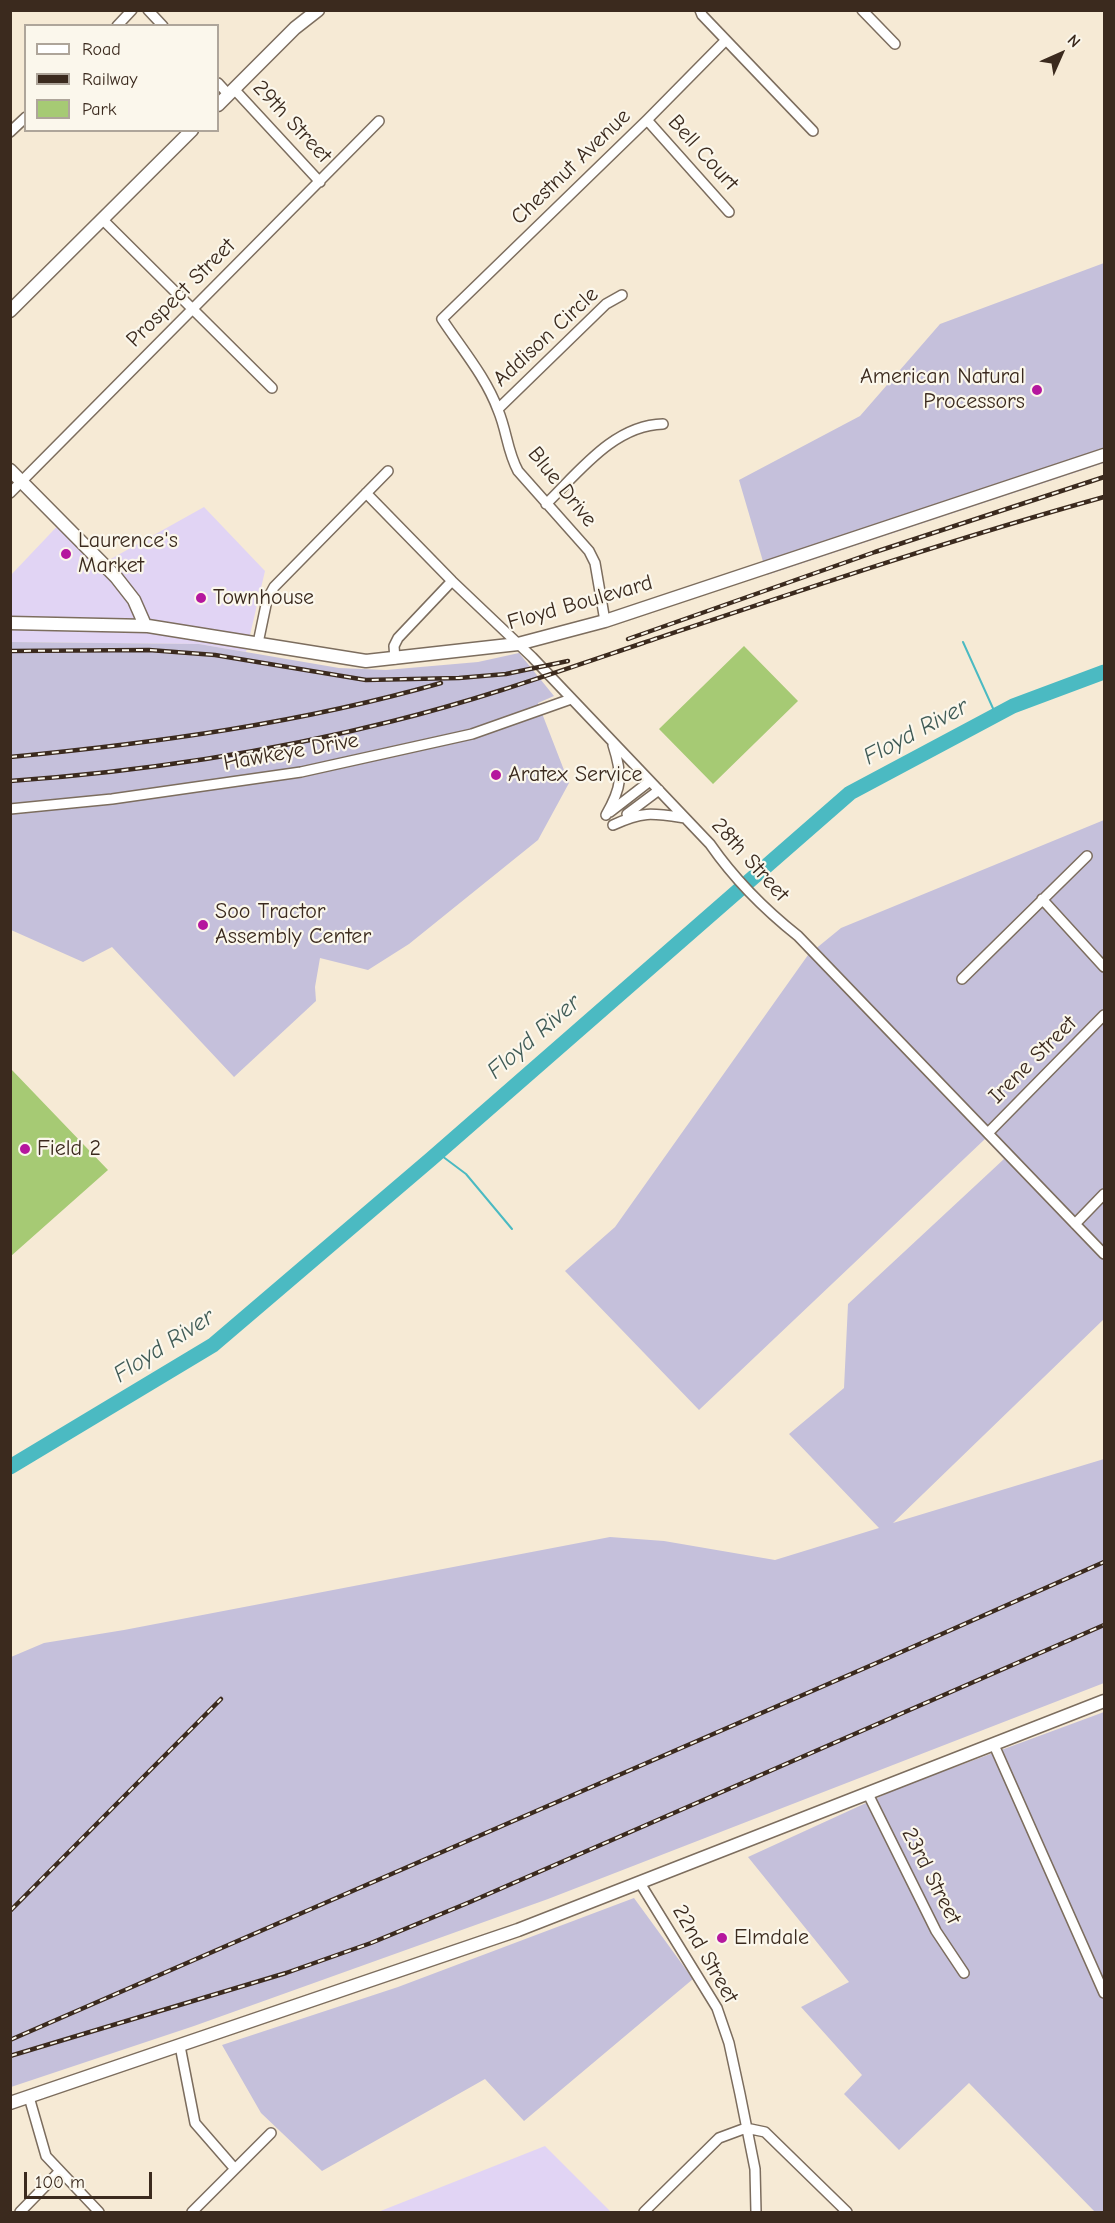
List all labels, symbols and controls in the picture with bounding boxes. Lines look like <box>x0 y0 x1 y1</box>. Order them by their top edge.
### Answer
legend <box>24 24 219 132</box>
north arrow <box>1031 24 1091 84</box>
text: N <box>1064 31 1084 51</box>
text: Road <box>82 39 121 60</box>
text: Railway <box>82 69 138 90</box>
street label: 29th Street <box>247 75 337 169</box>
text: Park <box>82 99 116 120</box>
street label: Chestnut Avenue <box>506 103 636 231</box>
street label: Bell Court <box>662 110 744 196</box>
street label: Prospect Street <box>121 233 241 353</box>
street label: Addison Circle <box>488 282 604 392</box>
place label: American Natural Processors <box>860 364 1025 416</box>
marker: American Natural Processors <box>1030 383 1044 397</box>
street label: Blue Drive <box>522 442 602 532</box>
place label: Laurence's Market <box>78 528 178 580</box>
marker: Laurence's Market <box>59 547 73 561</box>
street label: Floyd Boulevard <box>504 570 656 636</box>
place label: Townhouse <box>213 585 314 611</box>
marker: Townhouse <box>194 591 208 605</box>
water label: Floyd River <box>859 692 973 772</box>
street label: Hawkeye Drive <box>221 727 361 777</box>
place label: Aratex Service <box>508 762 643 788</box>
marker: Aratex Service <box>489 768 503 782</box>
street label: 28th Street <box>706 813 794 907</box>
place label: Soo Tractor Assembly Center <box>215 899 371 950</box>
marker: Soo Tractor Assembly Center <box>196 918 210 932</box>
water label: Floyd River <box>481 989 587 1085</box>
street label: Irene Street <box>984 1011 1082 1109</box>
place label: Field 2 <box>37 1136 101 1162</box>
marker: Field 2 <box>18 1142 32 1156</box>
water label: Floyd River <box>108 1303 220 1389</box>
street label: 23rd Street <box>895 1823 967 1929</box>
street label: 22nd Street <box>666 1900 744 2008</box>
place label: Elmdale <box>734 1925 809 1951</box>
marker: Elmdale <box>715 1931 729 1945</box>
scale bar <box>27 2160 154 2198</box>
text: 100 m <box>35 2172 85 2193</box>

